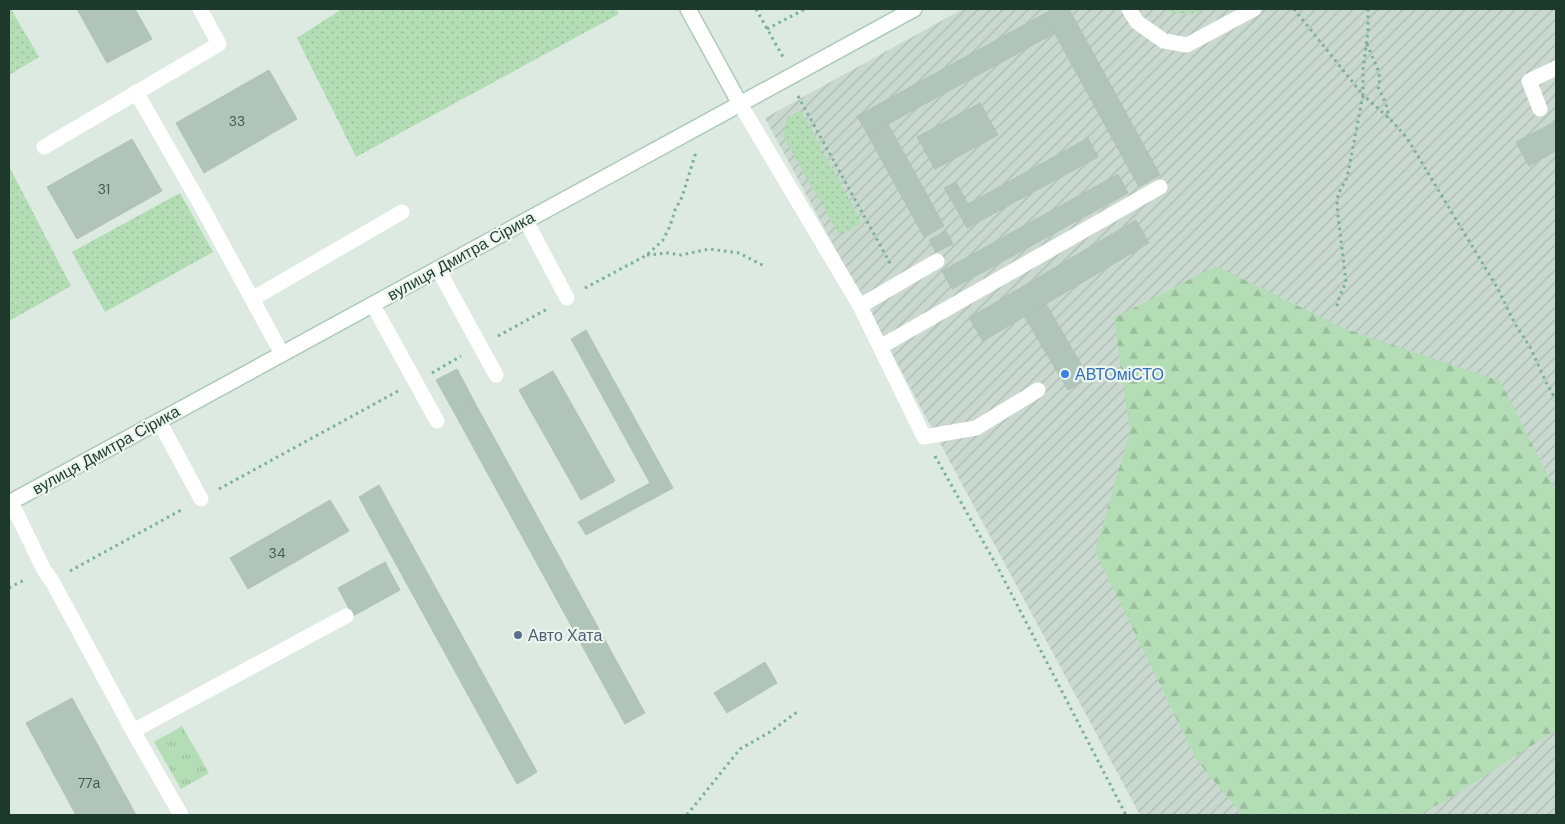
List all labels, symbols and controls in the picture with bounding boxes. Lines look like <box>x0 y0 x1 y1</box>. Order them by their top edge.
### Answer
house number: 33 <box>229 112 245 130</box>
house number: 31 <box>98 180 110 198</box>
street label: вулиця Дмитра Сірика <box>384 207 539 305</box>
place label: АВТОміСТО <box>1075 364 1164 385</box>
marker: АВТОміСТО <box>1059 368 1071 380</box>
street label: вулиця Дмитра Сірика <box>29 401 184 499</box>
house number: 34 <box>269 544 286 562</box>
place label: Авто Хата <box>528 625 602 646</box>
marker: Авто Хата <box>512 629 524 641</box>
house number: 77а <box>78 774 101 792</box>

